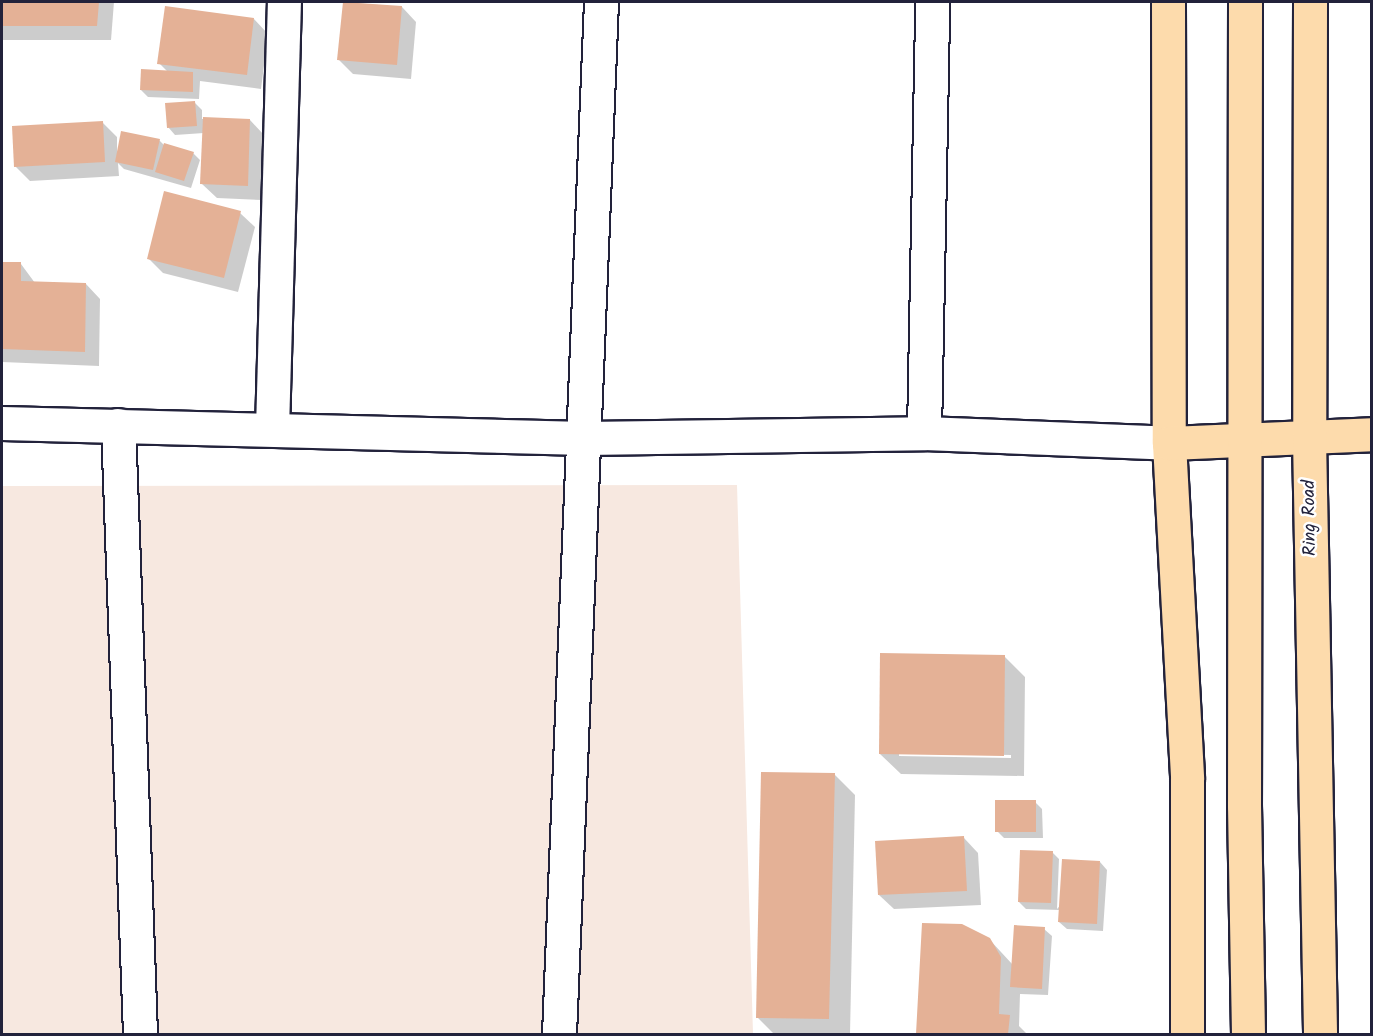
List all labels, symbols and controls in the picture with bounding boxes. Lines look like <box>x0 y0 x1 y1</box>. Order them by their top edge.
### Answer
street label: Ring Road <box>1300 480 1322 556</box>

